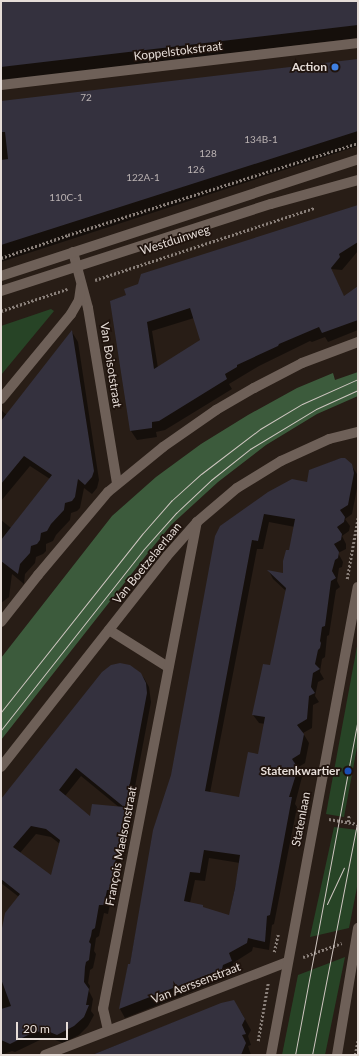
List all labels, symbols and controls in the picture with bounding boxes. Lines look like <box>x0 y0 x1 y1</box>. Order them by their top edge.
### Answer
street label: Koppelstokstraat <box>133 38 223 64</box>
place label: Action <box>292 60 327 74</box>
marker: Action <box>330 62 340 72</box>
house number: 72 <box>80 92 92 104</box>
house number: 134B-1 <box>244 134 278 146</box>
house number: 128 <box>199 148 217 160</box>
house number: 126 <box>187 164 205 176</box>
house number: 122A-1 <box>126 172 160 184</box>
house number: 110C-1 <box>49 192 83 204</box>
street label: Westduinweg <box>138 222 212 258</box>
street label: Van Boisotstraat <box>97 321 125 409</box>
street label: Van Boetzelaerlaan <box>110 519 184 607</box>
place label: Statenkwartier <box>260 764 340 778</box>
marker: Statenkwartier <box>343 766 353 776</box>
street label: François Maelsonstraat <box>102 785 140 907</box>
street label: Statenlaan <box>289 791 313 847</box>
street label: Van Aerssenstraat <box>149 959 243 1007</box>
scale bar <box>18 1014 70 1040</box>
text: 20 m <box>23 1021 50 1036</box>

